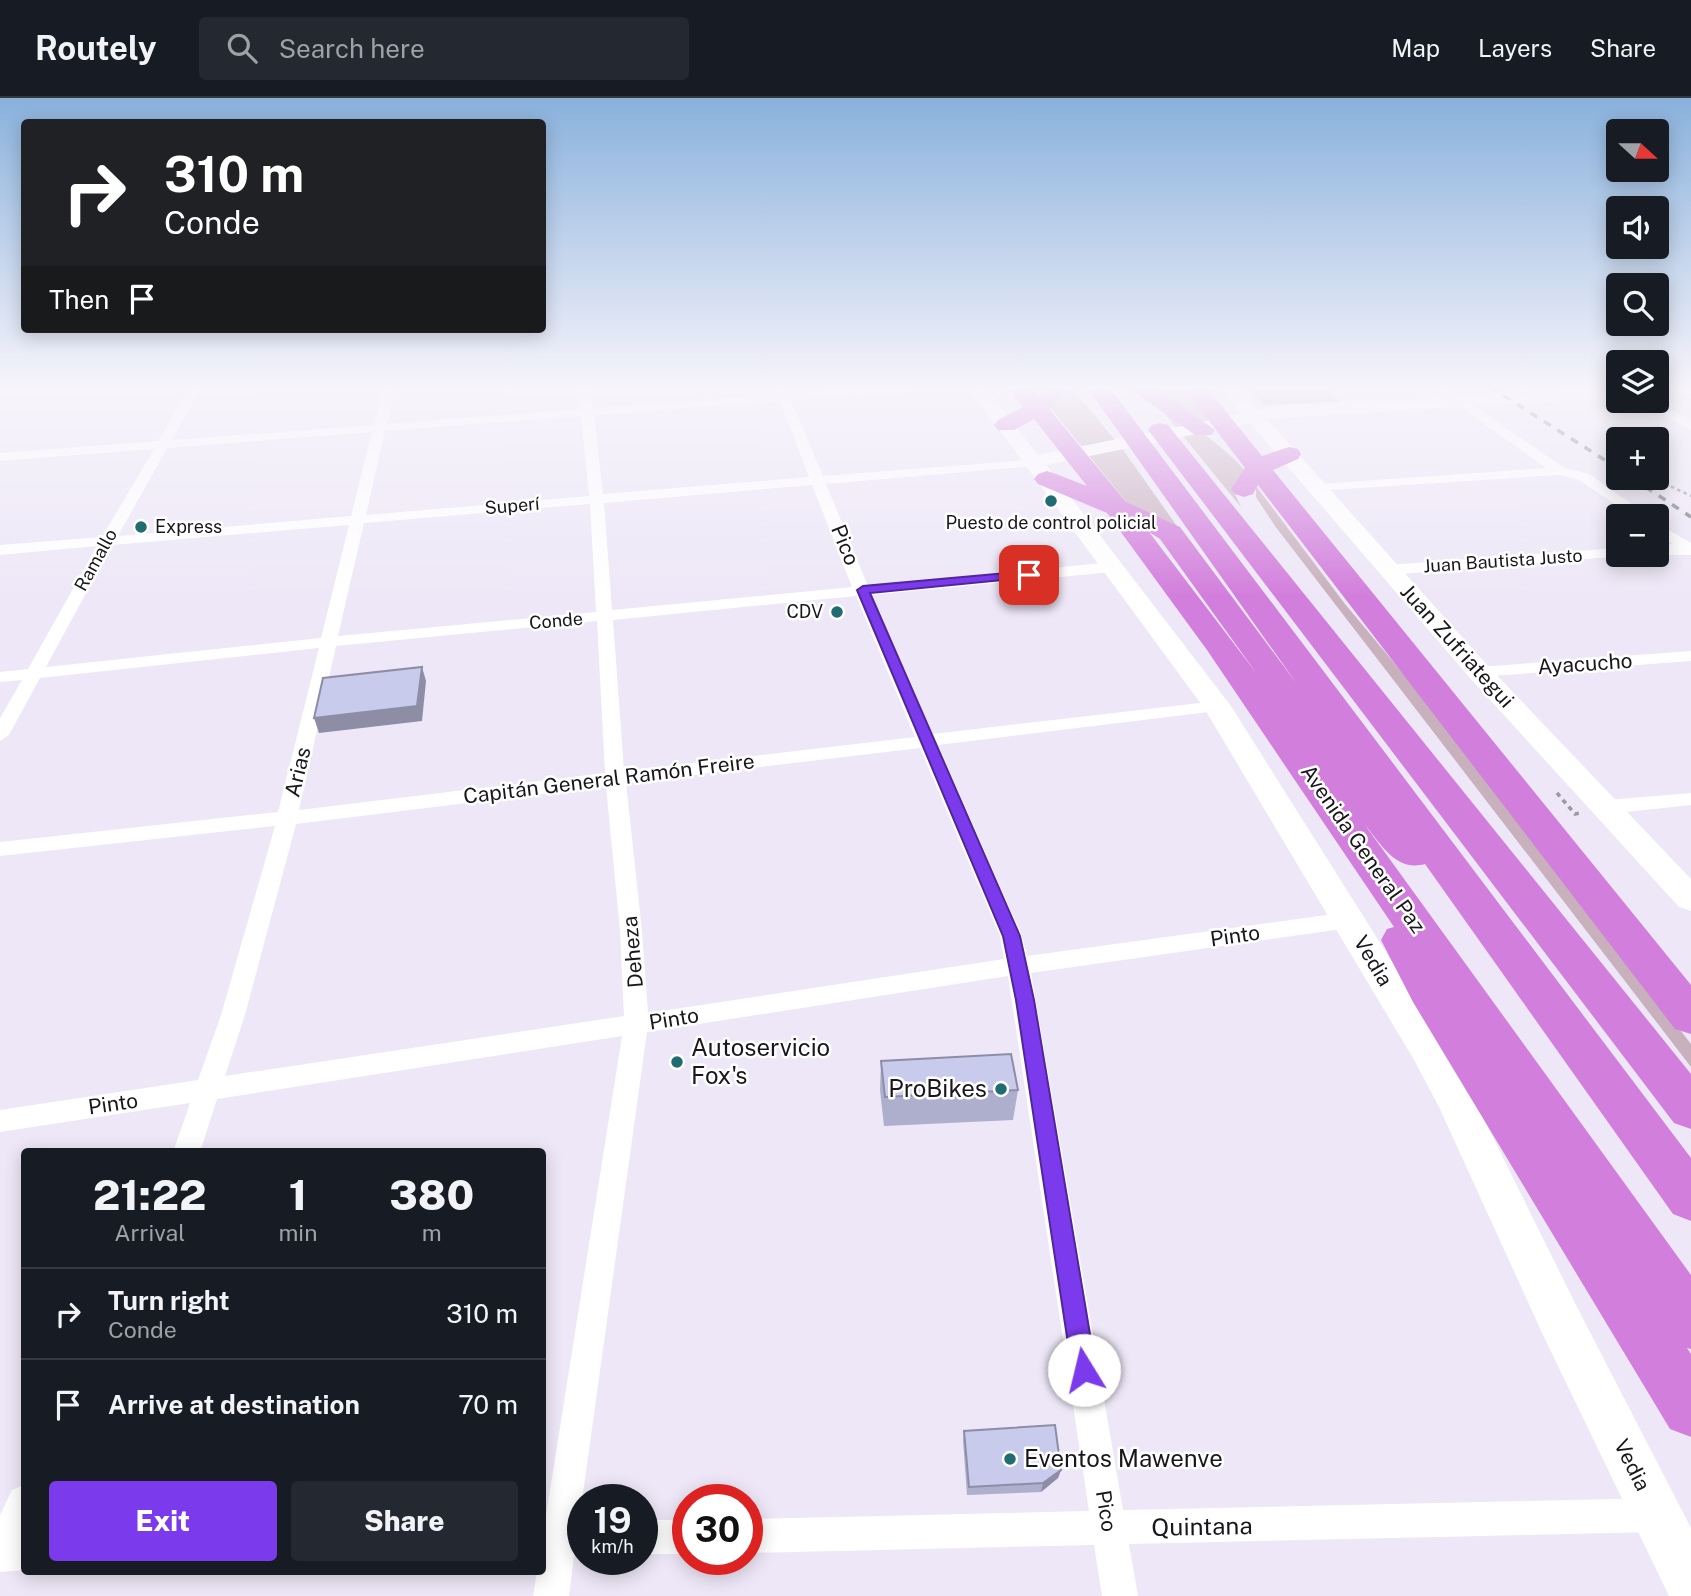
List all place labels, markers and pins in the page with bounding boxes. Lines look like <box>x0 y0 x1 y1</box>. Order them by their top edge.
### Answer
marker: Puesto de control policial <box>1043 493 1059 509</box>
place label: Puesto de control policial <box>946 512 1156 533</box>
place label: Express <box>155 516 222 537</box>
marker: Express <box>133 519 149 535</box>
pin <box>999 545 1059 605</box>
place label: CDV <box>786 601 823 622</box>
marker: CDV <box>829 604 845 620</box>
place label: Autoservicio Fox's <box>691 1033 830 1089</box>
marker: Autoservicio Fox's <box>669 1054 685 1070</box>
place label: ProBikes <box>888 1074 987 1102</box>
marker: ProBikes <box>993 1081 1009 1097</box>
place label: Eventos Mawenve <box>1024 1444 1223 1472</box>
marker: Eventos Mawenve <box>1002 1451 1018 1467</box>

